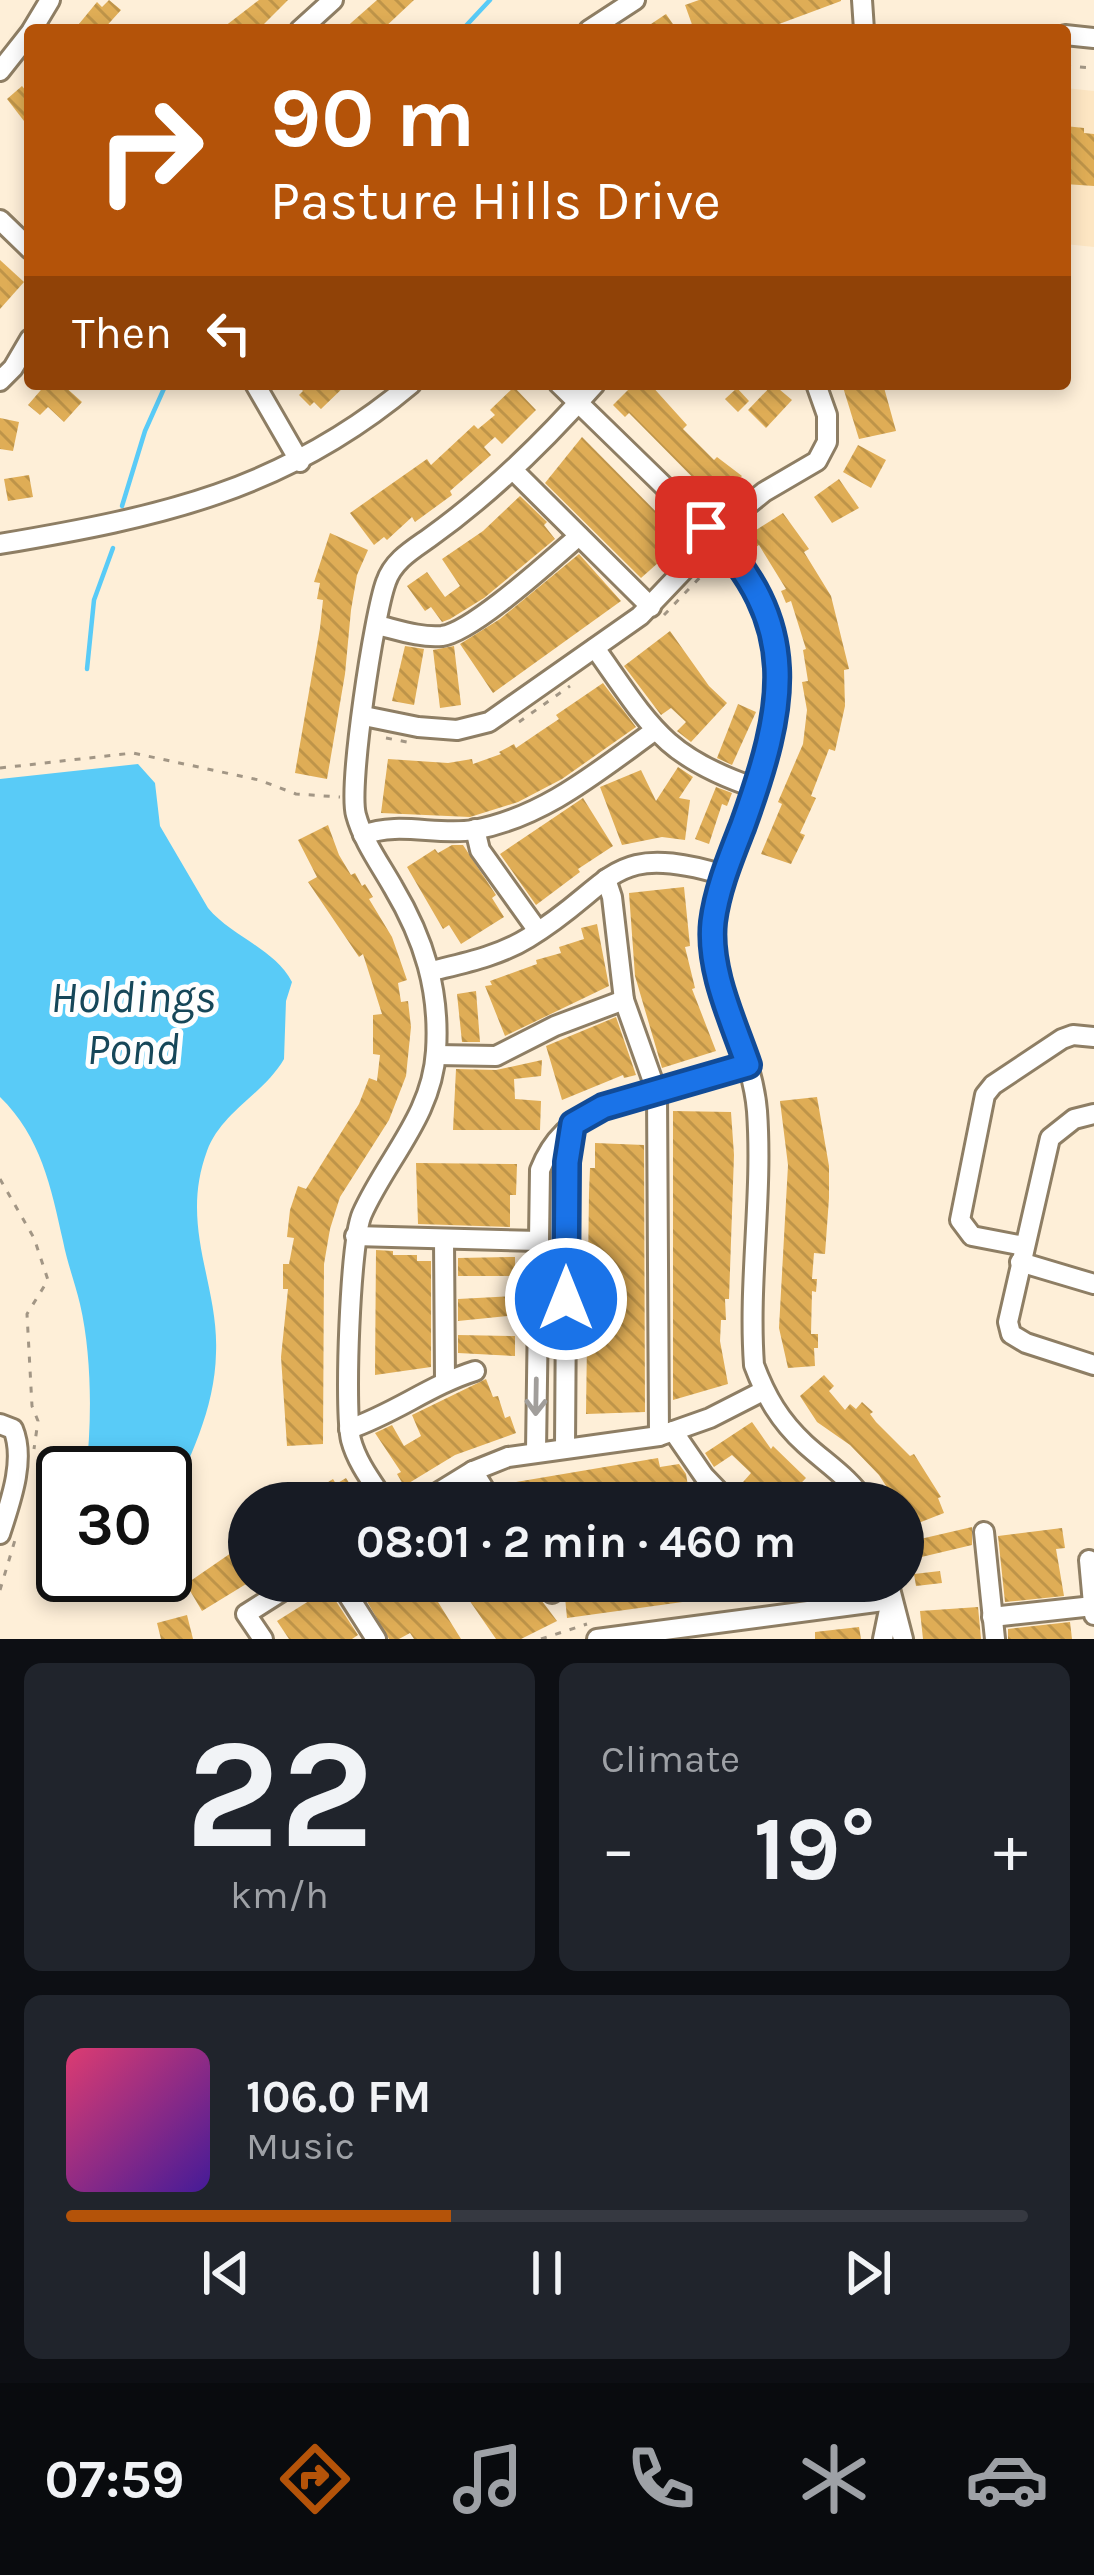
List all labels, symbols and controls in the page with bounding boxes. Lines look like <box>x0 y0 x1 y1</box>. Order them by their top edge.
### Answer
text: 90 m <box>270 69 475 167</box>
icon: right <box>72 72 228 228</box>
text: Pasture Hills Drive <box>270 169 721 233</box>
icon: left <box>196 300 262 366</box>
text: Then <box>72 307 172 359</box>
pin <box>655 476 757 578</box>
icon: arrive <box>673 494 739 560</box>
water label: Holdings Pond <box>50 971 216 1075</box>
position arrow <box>503 1236 629 1362</box>
one-way arrow <box>525 1377 548 1416</box>
speed limit sign: 30 <box>36 1446 192 1602</box>
text: 08:01 · 2 min · 460 m <box>356 1516 796 1568</box>
text: 22 <box>185 1703 374 1885</box>
text: Climate <box>601 1736 740 1782</box>
text: 19° <box>754 1796 875 1902</box>
text: − <box>601 1810 636 1888</box>
text: + <box>993 1810 1028 1888</box>
text: km/h <box>230 1872 329 1918</box>
text: 106.0 FM <box>246 2071 431 2123</box>
text: Music <box>246 2123 355 2169</box>
icon: previous <box>193 2240 259 2306</box>
icon: pause <box>514 2240 580 2306</box>
icon: next <box>835 2240 901 2306</box>
icon: directions <box>273 2437 357 2521</box>
icon: music <box>446 2437 530 2521</box>
icon: phone <box>619 2437 703 2521</box>
icon: climate <box>792 2437 876 2521</box>
icon: car <box>965 2437 1049 2521</box>
text: 07:59 <box>45 2447 184 2511</box>

